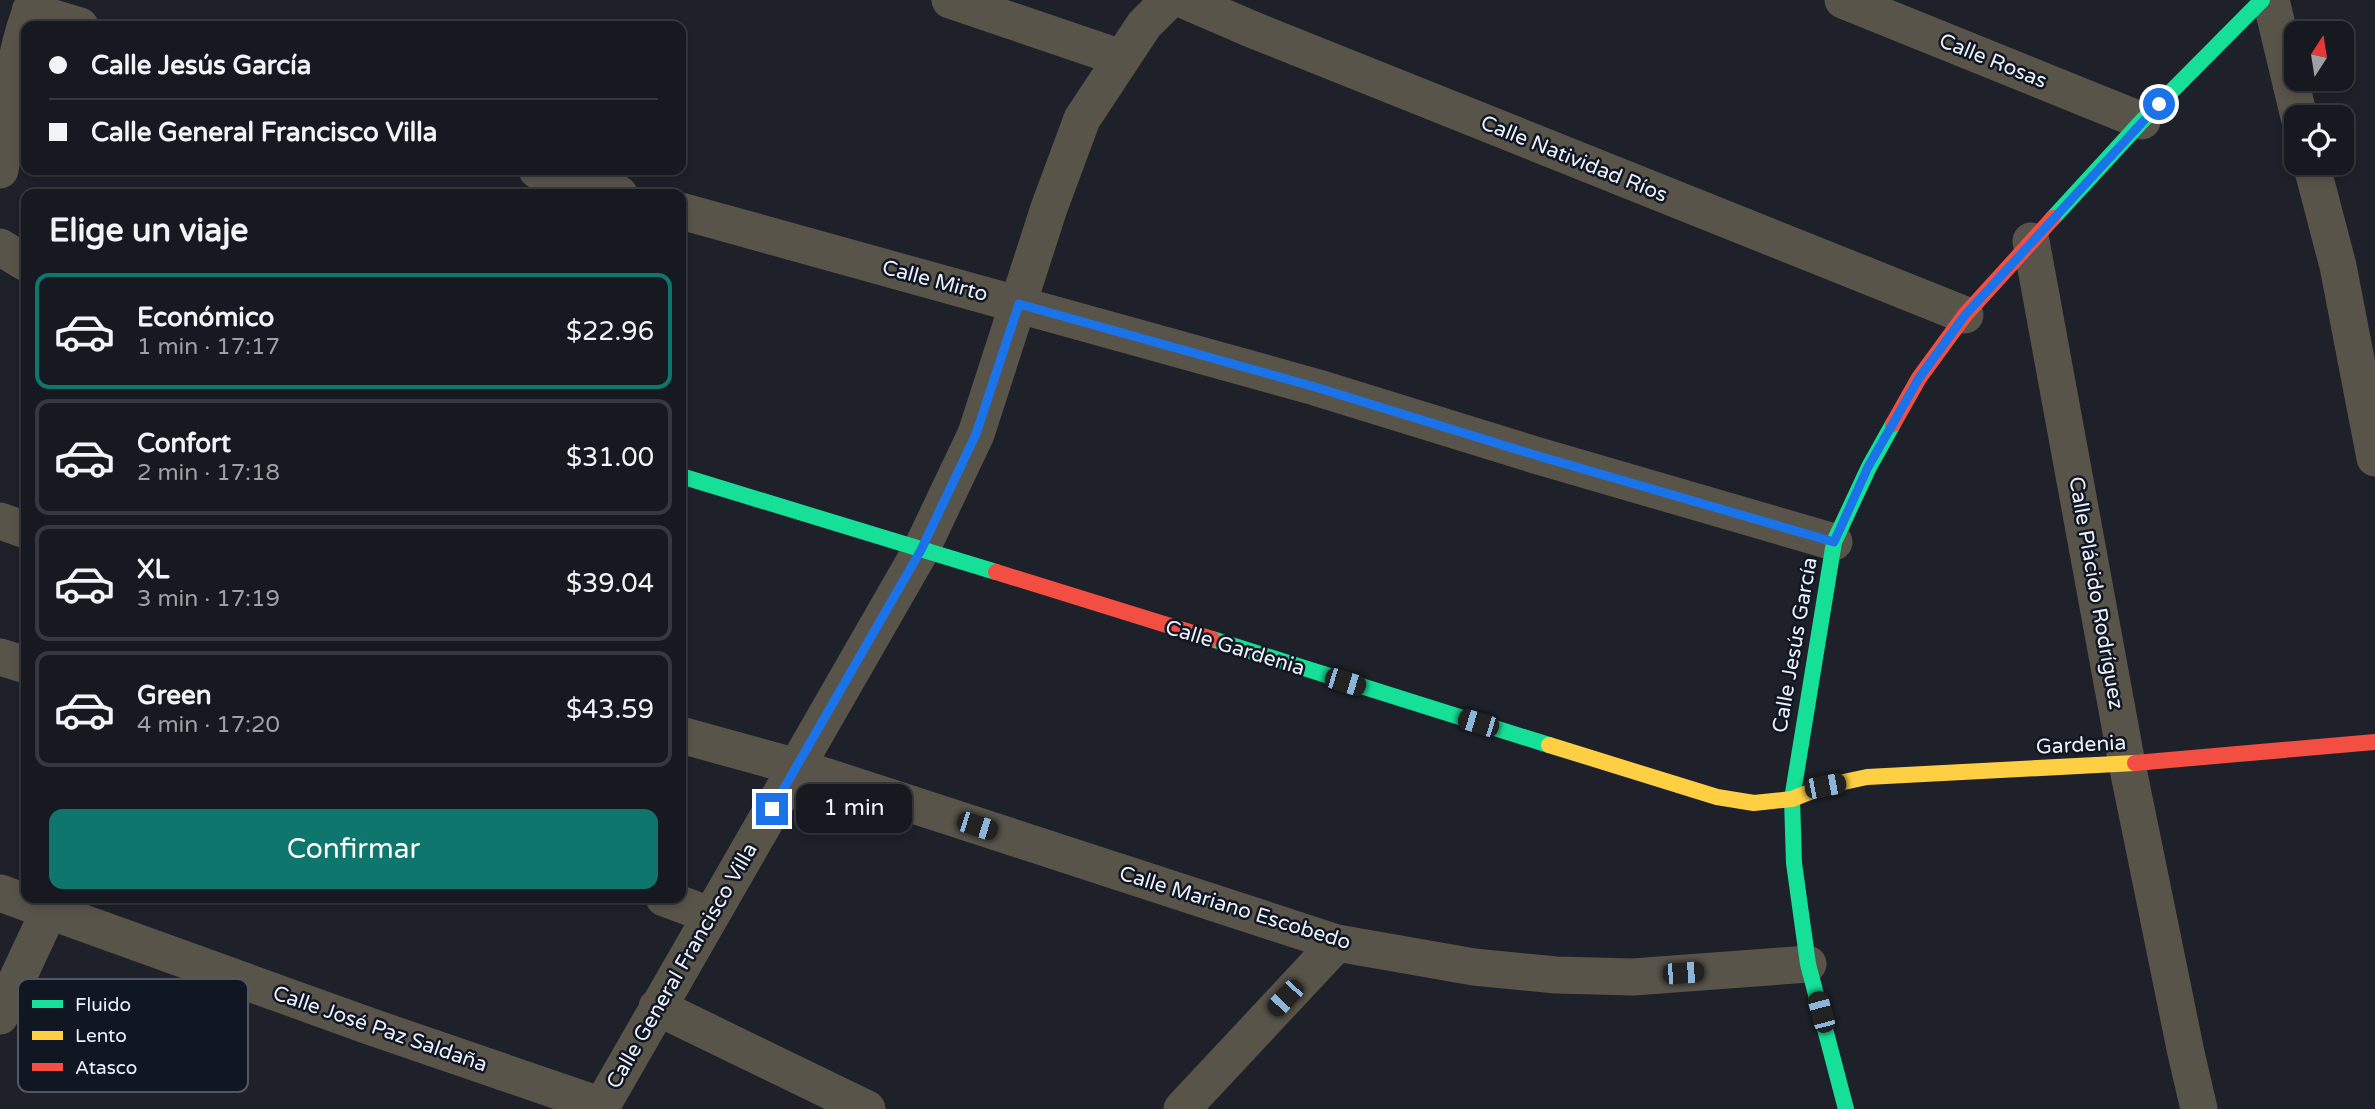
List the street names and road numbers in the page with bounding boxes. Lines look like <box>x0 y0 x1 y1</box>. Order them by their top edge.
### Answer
street label: Calle Rosas <box>1936 28 2050 94</box>
street label: Calle Natividad Ríos <box>1477 110 1671 208</box>
street label: Calle Mirto <box>880 255 990 307</box>
street label: Calle Plácido Rodríguez <box>2063 475 2129 711</box>
street label: Calle Jesús García <box>1767 555 1823 735</box>
street label: Calle Gardenia <box>1162 615 1308 681</box>
street label: Gardenia <box>2035 730 2127 760</box>
street label: Calle General Francisco Villa <box>601 839 763 1093</box>
street label: Calle Mariano Escobedo <box>1116 861 1354 955</box>
street label: Calle José Paz Saldaña <box>270 981 490 1077</box>

